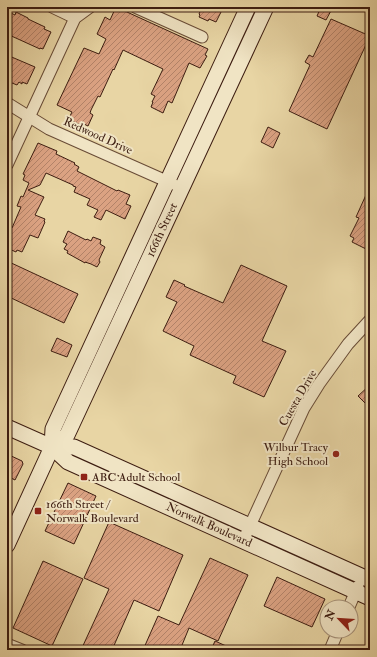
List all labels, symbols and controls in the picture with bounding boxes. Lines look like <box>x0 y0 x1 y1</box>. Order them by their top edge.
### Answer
street label: Redwood Drive <box>61 114 135 158</box>
street label: 166th Street <box>143 200 181 259</box>
street label: Cuesta Drive <box>276 367 320 429</box>
place label: Wilbur Tracy High School <box>262 440 329 469</box>
marker: Wilbur Tracy High School <box>331 449 341 459</box>
place label: ABC Adult School <box>91 470 180 485</box>
marker: ABC Adult School <box>79 472 89 482</box>
place label: 166th Street / Norwalk Boulevard <box>46 497 139 526</box>
street label: Norwalk Boulevard <box>164 499 254 551</box>
marker: 166th Street / Norwalk Boulevard <box>33 506 43 516</box>
north arrow <box>319 599 359 639</box>
text: N <box>322 607 339 623</box>

